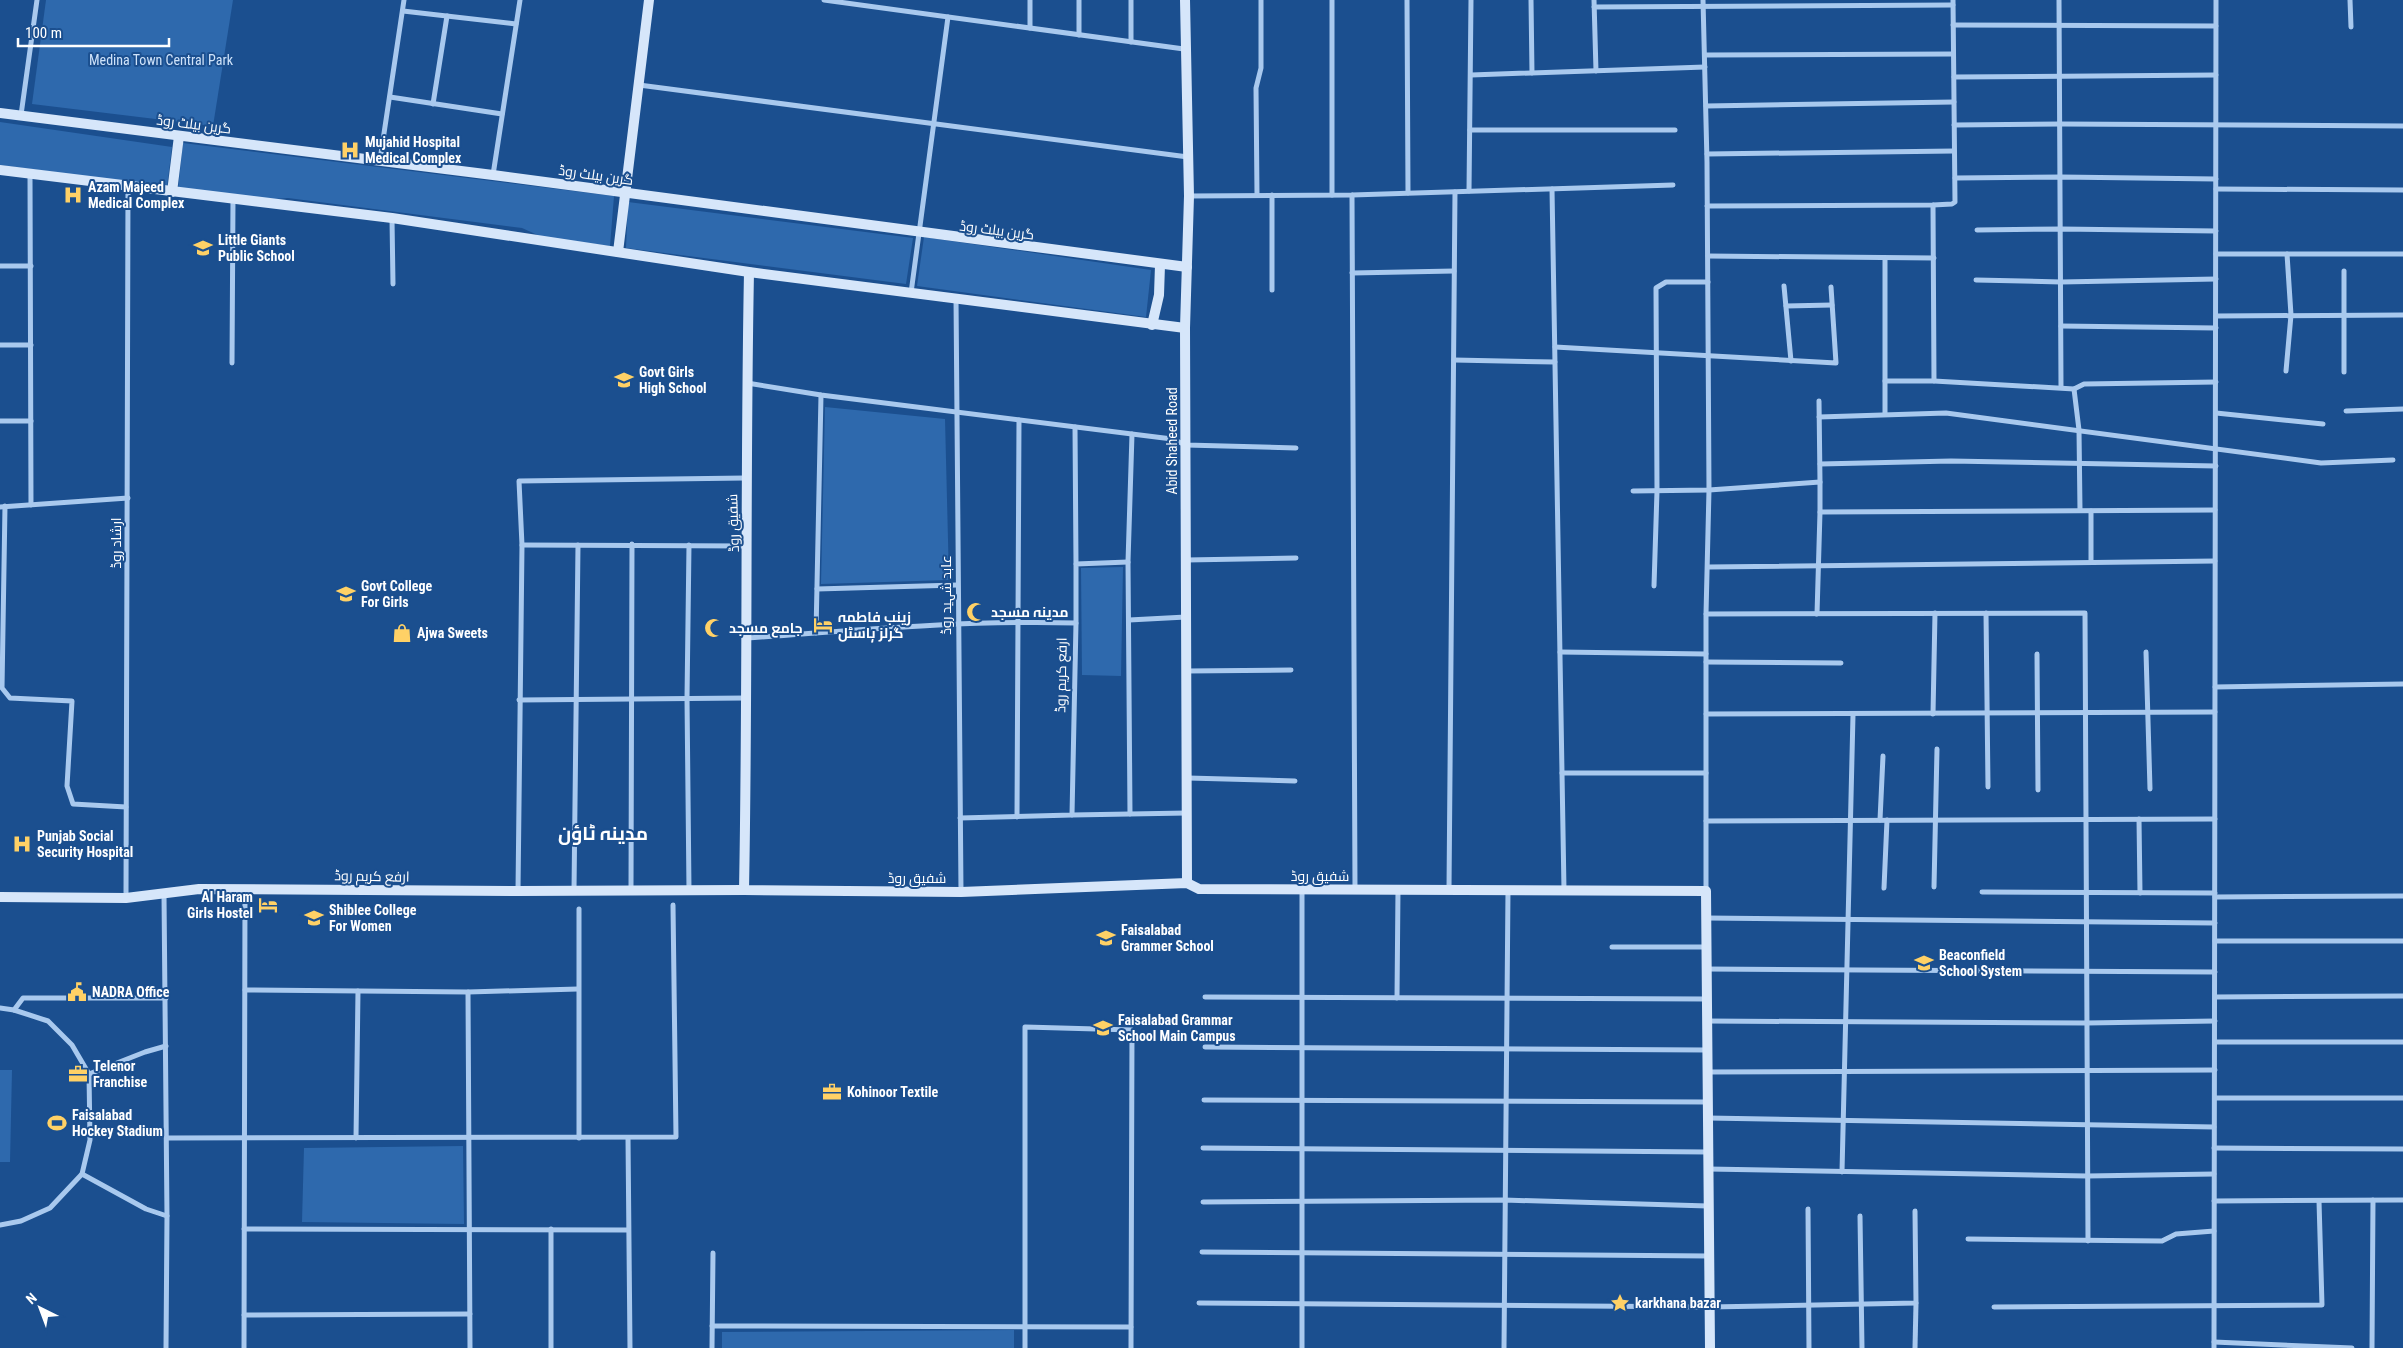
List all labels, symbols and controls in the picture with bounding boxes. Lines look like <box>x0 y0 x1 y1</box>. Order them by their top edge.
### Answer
scale bar <box>18 15 169 47</box>
text: 100 m <box>25 24 62 42</box>
park label: Medina Town Central Park <box>89 52 234 68</box>
street label: گرین بیلٹ روڈ <box>156 111 232 137</box>
place label: Mujahid Hospital Medical Complex <box>365 134 462 166</box>
hospital icon: Mujahid Hospital Medical Complex <box>339 139 361 161</box>
street label: گرین بیلٹ روڈ <box>558 162 634 188</box>
place label: Azam Majeed Medical Complex <box>88 179 185 211</box>
hospital icon: Azam Majeed Medical Complex <box>62 184 84 206</box>
street label: گرین بیلٹ روڈ <box>959 217 1035 243</box>
place label: Little Giants Public School <box>218 232 295 264</box>
school or university icon: Little Giants Public School <box>192 237 214 259</box>
place label: Govt Girls High School <box>639 364 707 396</box>
school or university icon: Govt Girls High School <box>613 369 635 391</box>
street label: Abid Shaheed Road <box>1164 387 1180 495</box>
street label: شفیق روڈ <box>724 493 743 552</box>
street label: ارشاد روڈ <box>108 517 124 569</box>
street label: عابد شہید روڈ <box>938 555 955 635</box>
place label: Govt College For Girls <box>361 578 433 610</box>
school or university icon: Govt College For Girls <box>335 583 357 605</box>
mosque icon: مدینہ مسجد <box>965 601 987 623</box>
place label: مدینہ مسجد <box>991 604 1069 620</box>
place label: زینب فاطمہ گرلز ہاسٹل <box>838 609 911 643</box>
hotel icon: زینب فاطمہ گرلز ہاسٹل <box>812 614 834 636</box>
mosque icon: جامع مسجد <box>703 617 725 639</box>
place label: جامع مسجد <box>729 620 803 638</box>
shop icon: Ajwa Sweets <box>391 622 413 644</box>
place label: Ajwa Sweets <box>417 625 488 641</box>
street label: ارفع کریم روڈ <box>1052 637 1072 713</box>
district label: مدینہ ٹاؤن <box>558 822 648 845</box>
place label: Punjab Social Security Hospital <box>37 828 133 860</box>
hospital icon: Punjab Social Security Hospital <box>11 833 33 855</box>
street label: ارفع کریم روڈ <box>334 867 410 887</box>
street label: شفیق روڈ <box>1291 868 1349 885</box>
street label: شفیق روڈ <box>888 870 946 887</box>
place label: Al Haram Girls Hostel <box>187 889 253 921</box>
hotel icon: Al Haram Girls Hostel <box>257 894 279 916</box>
place label: Shiblee College For Women <box>329 902 417 934</box>
school or university icon: Shiblee College For Women <box>303 907 325 929</box>
place label: Faisalabad Grammer School <box>1121 922 1214 954</box>
school or university icon: Faisalabad Grammer School <box>1095 927 1117 949</box>
place label: Beaconfield School System <box>1939 947 2022 979</box>
school or university icon: Beaconfield School System <box>1913 952 1935 974</box>
public building icon: NADRA Office <box>66 981 88 1003</box>
place label: NADRA Office <box>92 984 170 1000</box>
place label: Faisalabad Grammar School Main Campus <box>1118 1012 1236 1044</box>
school or university icon: Faisalabad Grammar School Main Campus <box>1092 1017 1114 1039</box>
place label: Telenor Franchise <box>93 1058 148 1090</box>
office icon: Telenor Franchise <box>67 1063 89 1085</box>
office icon: Kohinoor Textile <box>821 1081 843 1103</box>
place label: Kohinoor Textile <box>847 1084 939 1100</box>
place label: Faisalabad Hockey Stadium <box>72 1107 163 1139</box>
sports icon: Faisalabad Hockey Stadium <box>46 1112 68 1134</box>
north arrow <box>15 1283 65 1333</box>
text: N <box>23 1290 40 1307</box>
place icon: karkhana bazar <box>1609 1292 1631 1314</box>
place label: karkhana bazar <box>1635 1295 1721 1311</box>

